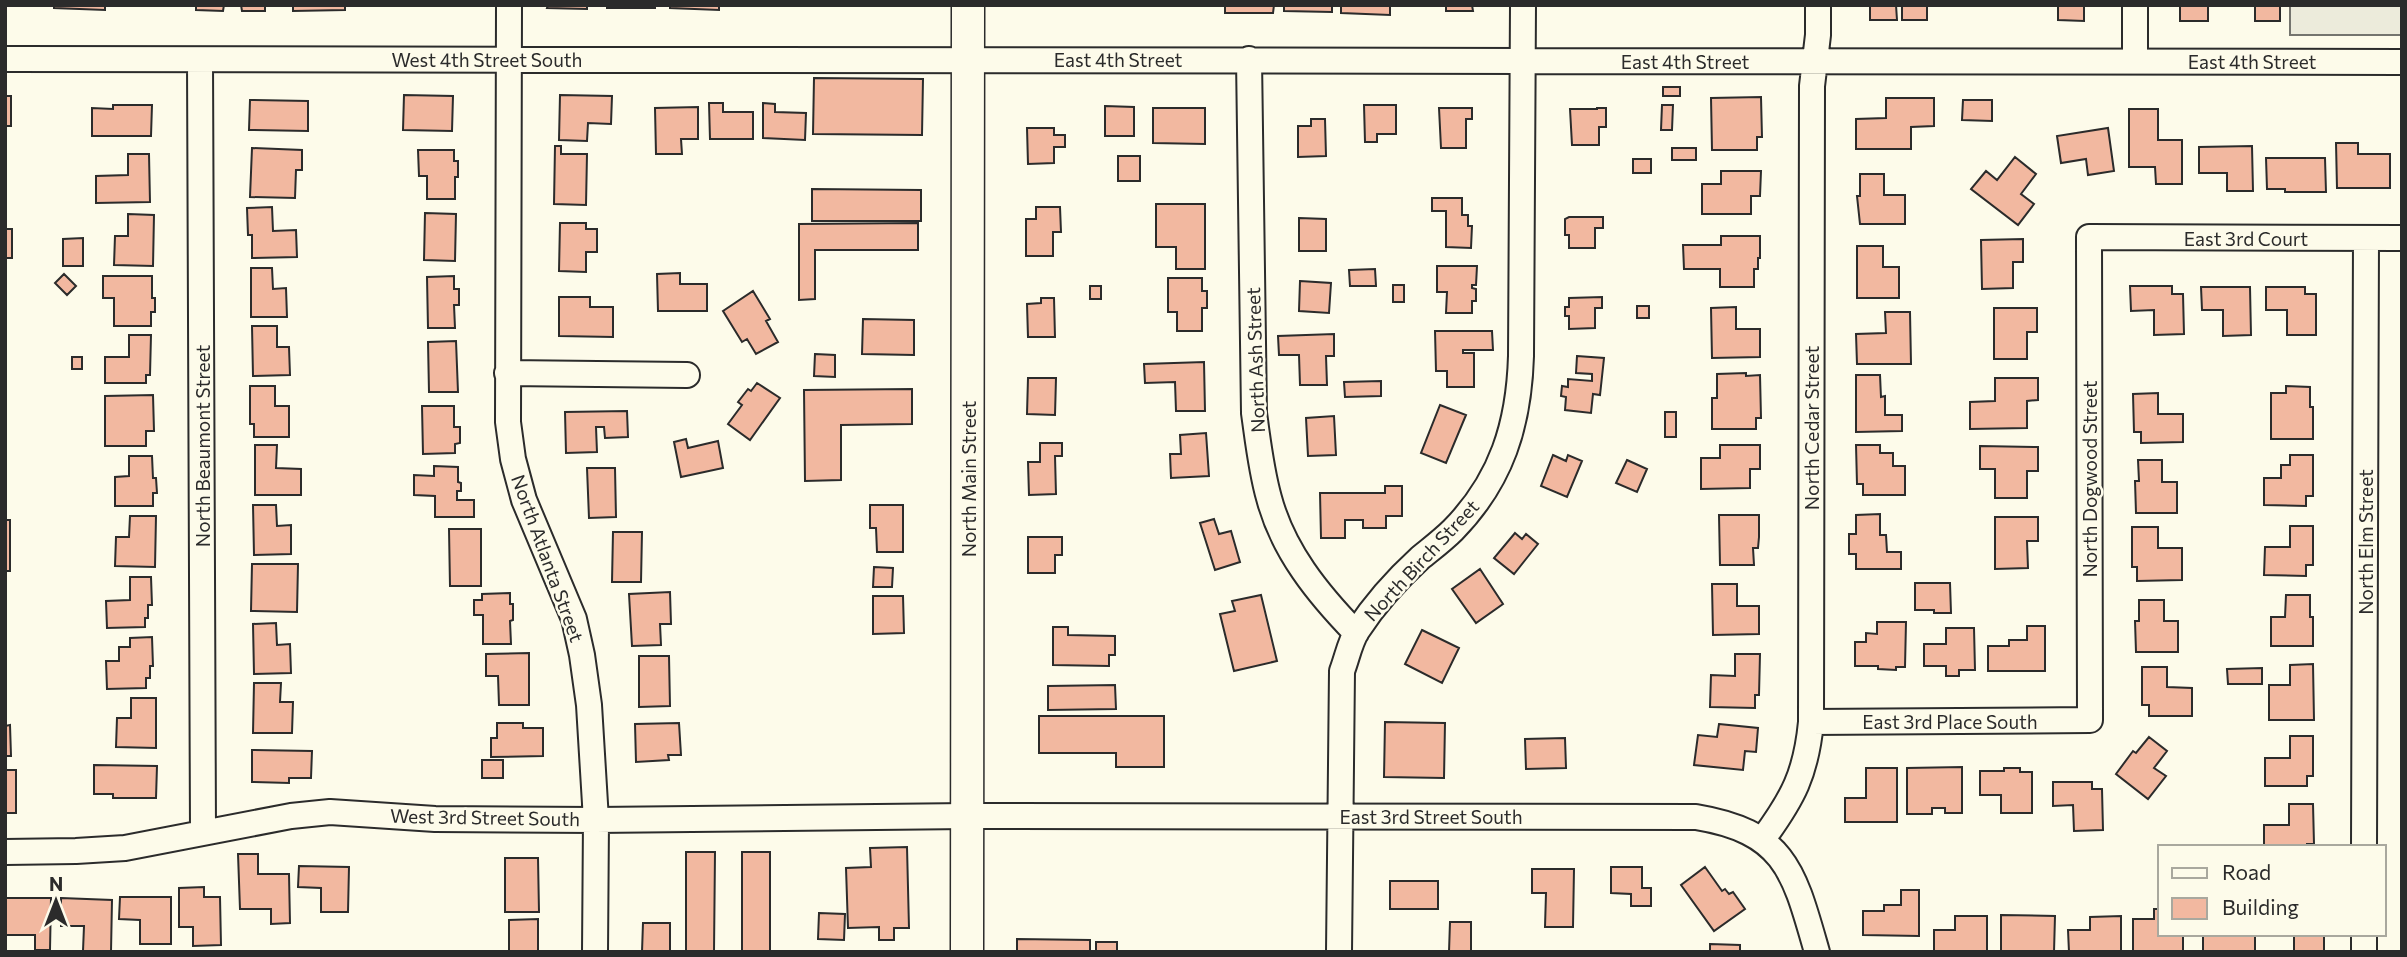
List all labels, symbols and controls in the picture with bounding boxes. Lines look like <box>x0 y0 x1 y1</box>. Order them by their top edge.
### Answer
street label: West 4th Street South <box>392 48 582 71</box>
street label: East 4th Street <box>1054 48 1183 71</box>
street label: East 4th Street <box>1621 50 1750 73</box>
street label: East 4th Street <box>2188 50 2317 73</box>
street label: East 3rd Court <box>2184 227 2308 250</box>
street label: North Ash Street <box>1241 287 1269 433</box>
street label: North Beaumont Street <box>191 345 214 547</box>
street label: North Cedar Street <box>1800 346 1823 510</box>
street label: North Dogwood Street <box>2078 380 2101 578</box>
street label: North Main Street <box>957 400 980 557</box>
street label: North Elm Street <box>2354 469 2377 615</box>
street label: North Atlanta Street <box>507 471 589 645</box>
street label: North Birch Street <box>1359 494 1483 625</box>
street label: East 3rd Place South <box>1862 710 2038 733</box>
street label: West 3rd Street South <box>390 804 580 830</box>
street label: East 3rd Street South <box>1339 805 1523 828</box>
legend <box>2158 845 2386 936</box>
text: Road <box>2222 859 2271 884</box>
north arrow <box>21 866 91 936</box>
text: N <box>49 872 63 895</box>
text: Building <box>2222 894 2299 919</box>

